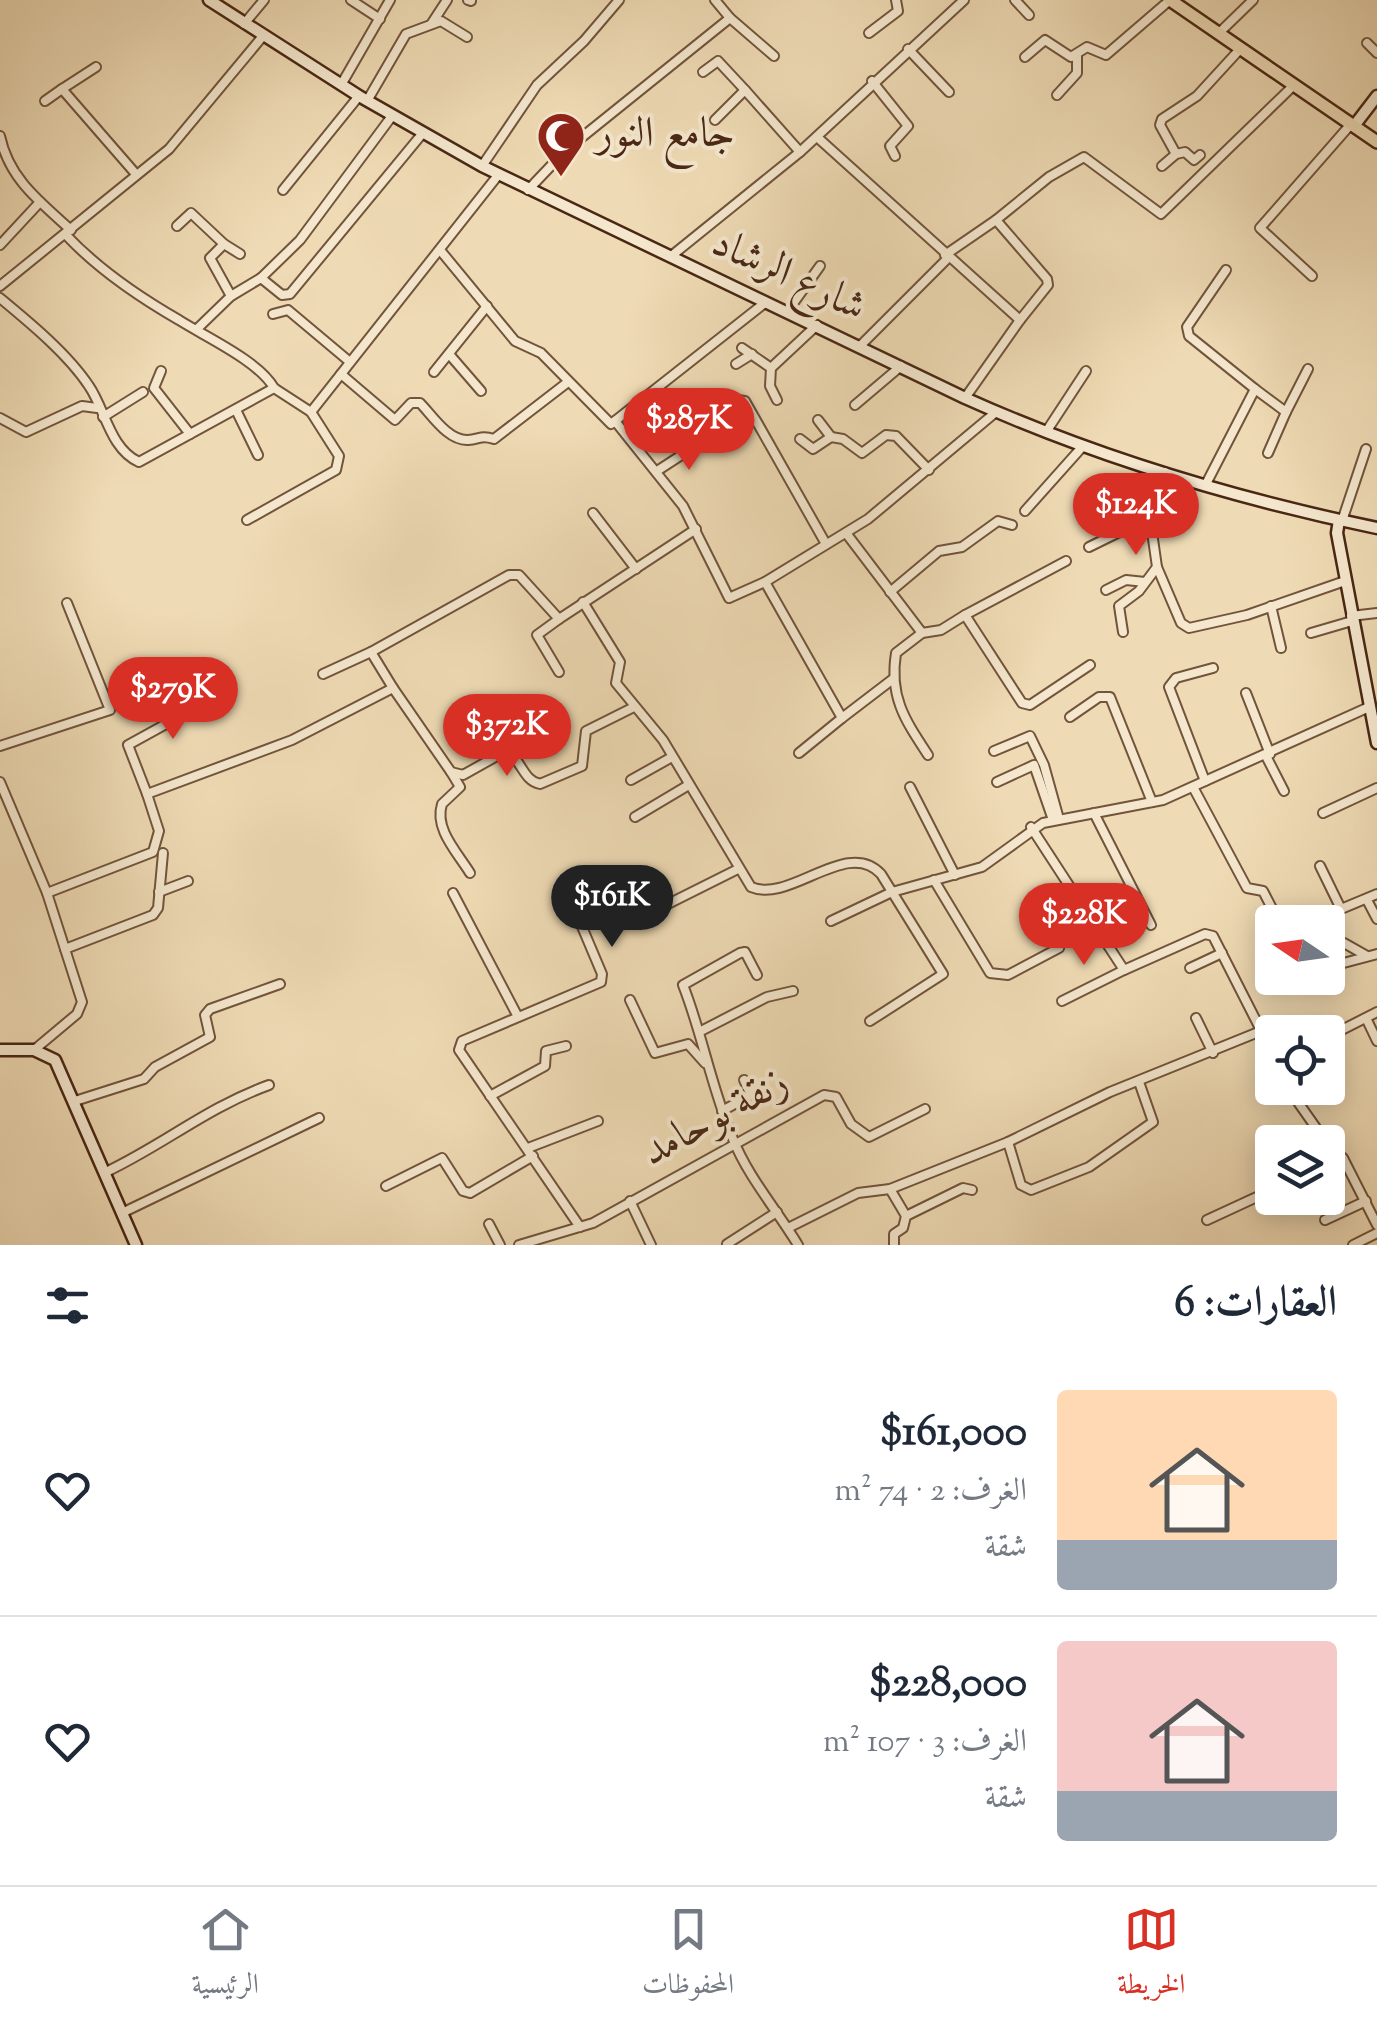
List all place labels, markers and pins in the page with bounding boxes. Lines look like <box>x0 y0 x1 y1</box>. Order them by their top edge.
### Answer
place label: جامع النور <box>592 106 735 169</box>
mosque icon: جامع النور <box>535 110 587 178</box>
pin: $287K <box>619 388 759 473</box>
pin: $124K <box>1066 473 1206 558</box>
pin: $279K <box>103 657 243 742</box>
pin: $372K <box>437 694 577 779</box>
pin: $161K <box>542 865 682 950</box>
pin: $228K <box>1014 883 1154 968</box>

